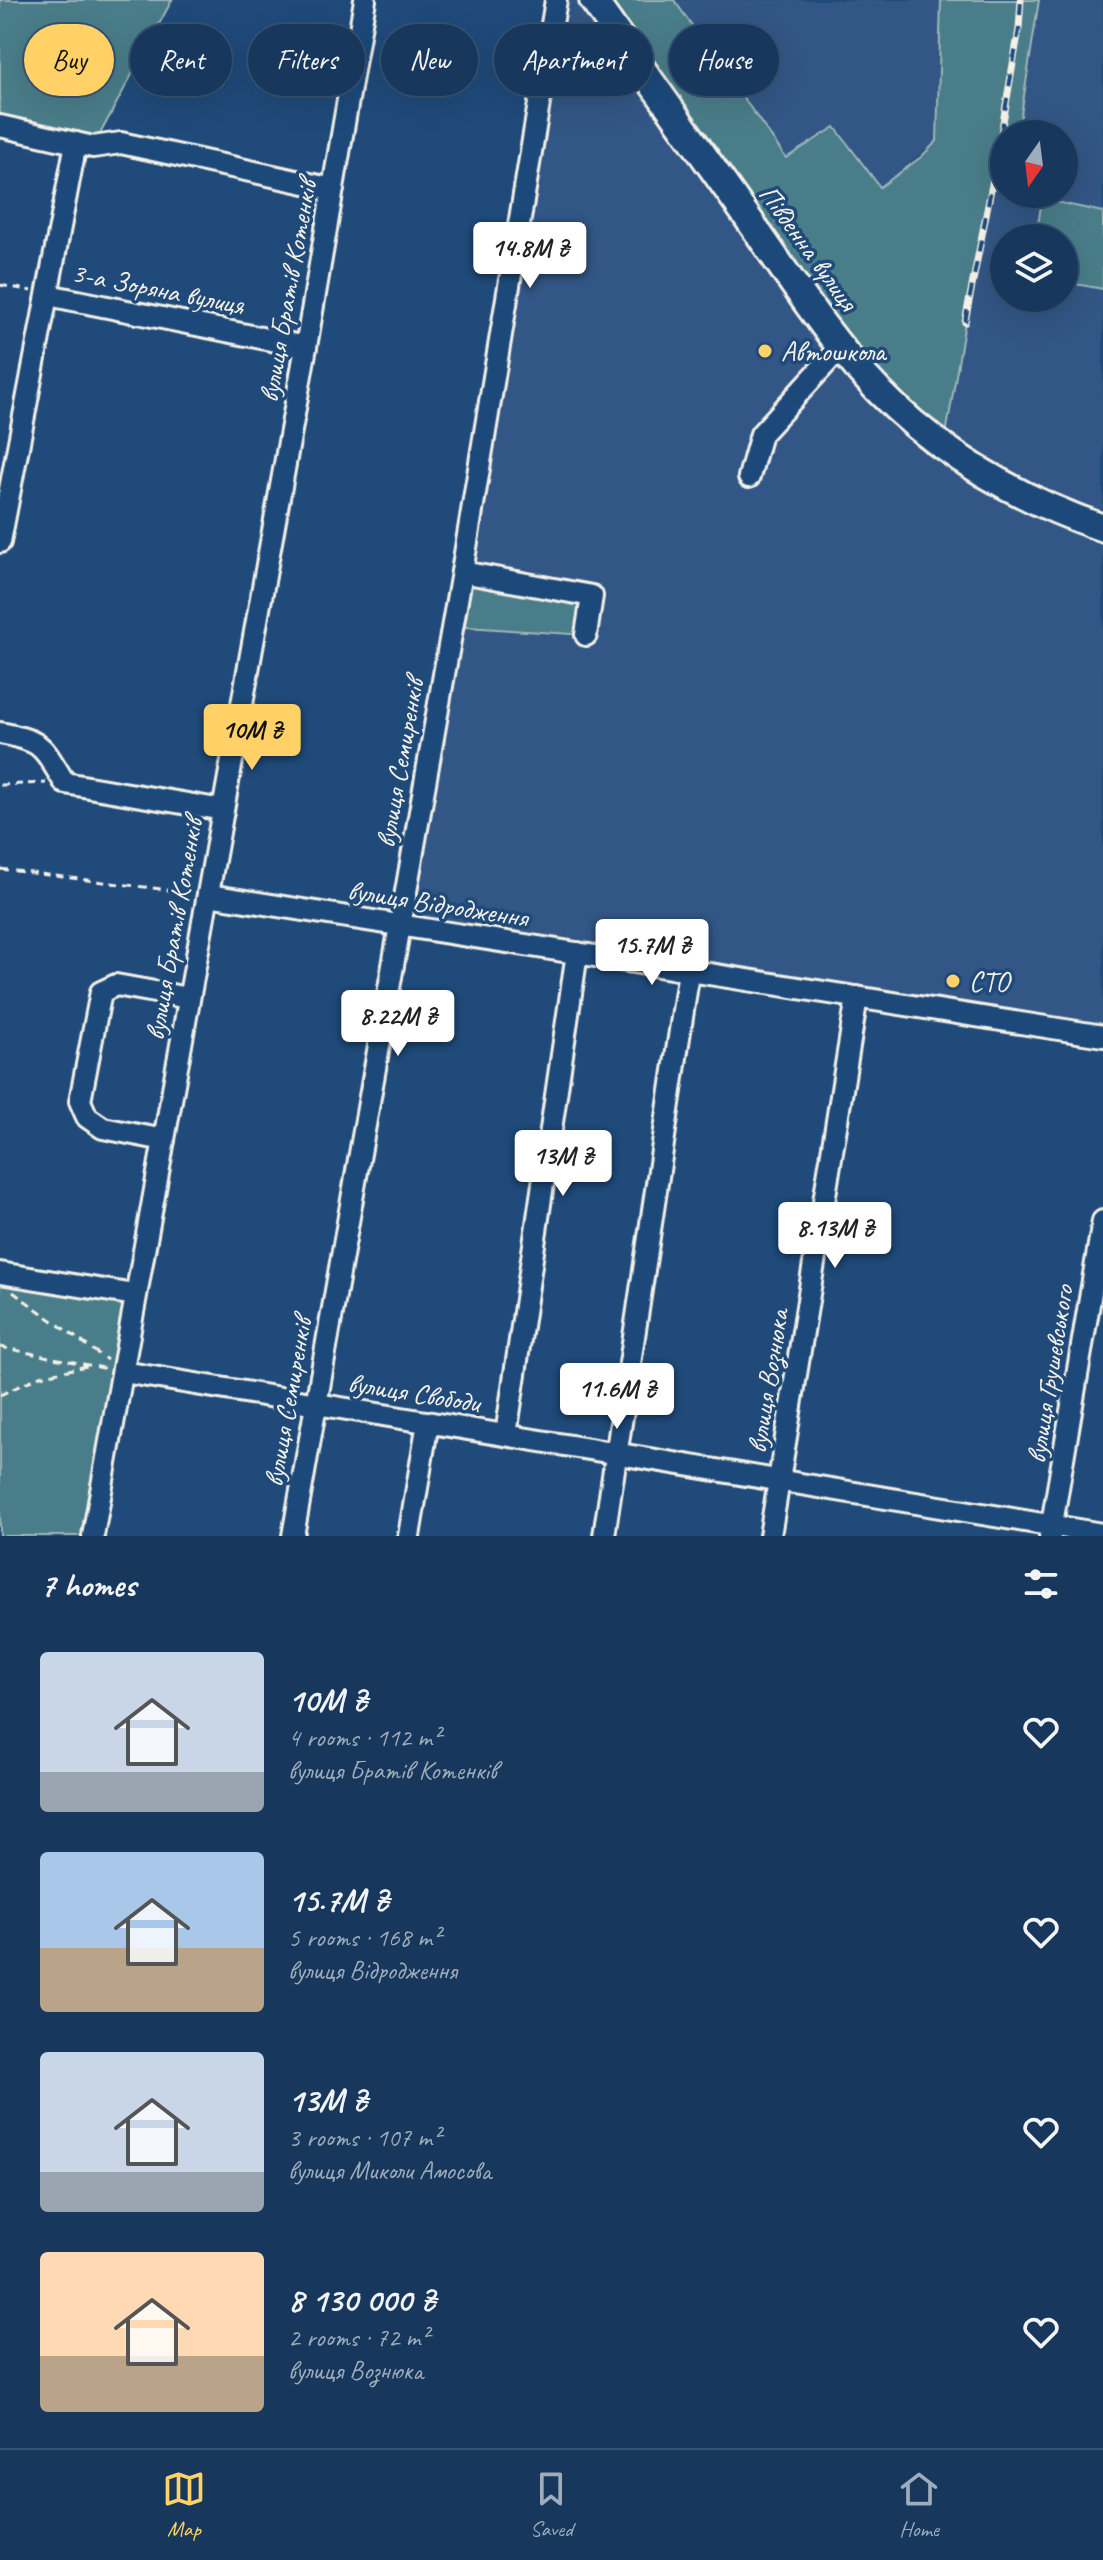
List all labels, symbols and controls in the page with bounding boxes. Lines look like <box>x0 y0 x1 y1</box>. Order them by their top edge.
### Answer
chip: Buy <box>24 24 114 96</box>
chip: Rent <box>130 24 232 96</box>
chip: Filters <box>248 24 365 96</box>
chip: New <box>381 24 478 96</box>
chip: Apartment <box>494 24 653 96</box>
chip: House <box>669 24 779 96</box>
north arrow <box>990 120 1078 208</box>
map controls <box>990 120 1078 312</box>
street label: вулиця Братів Котенків <box>251 171 325 405</box>
street label: Південна вулиця <box>751 178 867 319</box>
pin: 14.8M ₴ <box>456 222 604 290</box>
button: layers <box>990 224 1078 312</box>
text: 14.8M ₴ <box>491 231 569 264</box>
street label: 3-а Зоряна вулиця <box>69 255 248 323</box>
place label: Автошкола <box>781 334 888 369</box>
marker: Автошкола <box>756 342 774 360</box>
street label: вулиця Семиренків <box>367 669 433 850</box>
pin: 10M ₴ <box>196 704 308 772</box>
text: 10M ₴ <box>222 713 282 746</box>
street label: вулиця Братів Котенків <box>137 809 211 1043</box>
street label: вулиця Відродження <box>345 872 533 935</box>
pin: 15.7M ₴ <box>578 919 726 987</box>
text: 15.7M ₴ <box>614 928 690 961</box>
place label: СТО <box>969 964 1012 999</box>
marker: СТО <box>944 972 962 990</box>
pin: 8.22M ₴ <box>324 990 472 1058</box>
text: 8.22M ₴ <box>359 999 437 1032</box>
pin: 13M ₴ <box>507 1130 619 1198</box>
text: 13M ₴ <box>533 1139 593 1172</box>
pin: 8.13M ₴ <box>761 1202 909 1270</box>
text: 8.13M ₴ <box>796 1211 874 1244</box>
street label: вулиця Грушевського <box>1018 1280 1081 1466</box>
street label: вулиця Вознюка <box>739 1304 798 1456</box>
street label: вулиця Семиренків <box>255 1308 321 1489</box>
pin: 11.6M ₴ <box>543 1363 691 1431</box>
street label: вулиця Свободи <box>345 1365 485 1421</box>
text: 11.6M ₴ <box>578 1372 656 1405</box>
icon: filters <box>1019 1562 1063 1606</box>
text: 7 homes <box>40 1563 136 1606</box>
text: 10M ₴ <box>288 1678 367 1721</box>
icon: home <box>104 1684 200 1780</box>
icon: heart <box>1019 1710 1063 1754</box>
text: 4 rooms · 112 m² <box>288 1721 440 1754</box>
text: вулиця Братів Котенків <box>288 1754 497 1787</box>
text: 15.7M ₴ <box>288 1878 389 1921</box>
icon: home <box>104 1884 200 1980</box>
icon: heart <box>1019 1910 1063 1954</box>
text: 5 rooms · 168 m² <box>288 1921 440 1954</box>
text: вулиця Відродження <box>288 1954 457 1987</box>
text: 13M ₴ <box>288 2078 367 2121</box>
icon: home <box>104 2084 200 2180</box>
icon: heart <box>1019 2110 1063 2154</box>
text: 3 rooms · 107 m² <box>288 2121 440 2154</box>
text: вулиця Миколи Амосова <box>288 2154 491 2187</box>
text: 8 130 000 ₴ <box>288 2278 435 2321</box>
icon: home <box>104 2284 200 2380</box>
icon: heart <box>1019 2310 1063 2354</box>
text: 2 rooms · 72 m² <box>288 2321 429 2354</box>
text: вулиця Вознюка <box>288 2354 423 2387</box>
tab: Map <box>162 2467 206 2543</box>
tab: Saved <box>529 2467 573 2543</box>
tab: Home <box>897 2467 941 2543</box>

